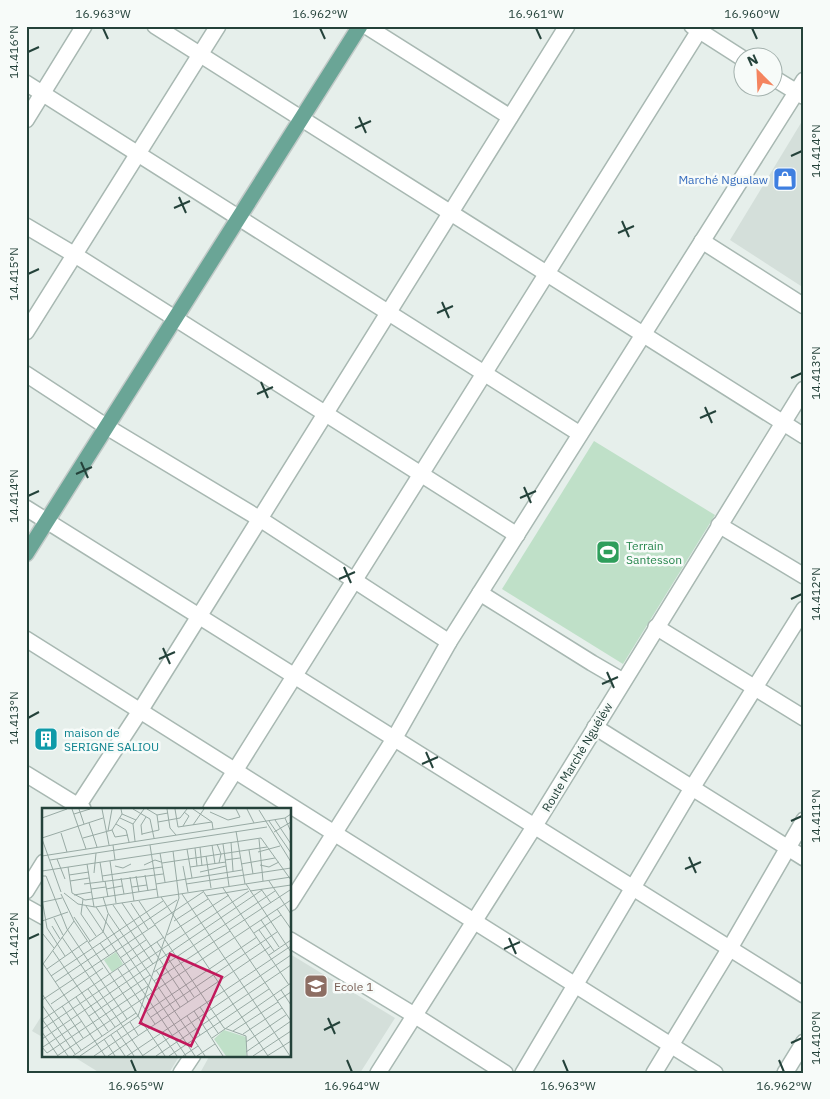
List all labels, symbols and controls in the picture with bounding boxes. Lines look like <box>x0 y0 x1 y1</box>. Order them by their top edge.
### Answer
text: 16.963°W <box>75 6 131 21</box>
text: 16.962°W <box>292 6 348 21</box>
text: 16.961°W <box>508 6 564 21</box>
text: 16.960°W <box>724 6 780 21</box>
text: 14.416°N <box>6 25 21 79</box>
north arrow <box>732 48 782 98</box>
text: N <box>744 50 761 70</box>
text: 14.414°N <box>808 124 823 178</box>
shop icon: Marché Ngualaw <box>772 166 798 192</box>
place label: Marché Ngualaw <box>678 172 768 187</box>
text: 14.415°N <box>6 247 21 301</box>
text: 14.413°N <box>808 346 823 400</box>
text: 14.414°N <box>6 469 21 523</box>
place label: Terrain Santesson <box>626 538 682 567</box>
sports icon: Terrain Santesson <box>595 539 621 565</box>
text: 14.412°N <box>808 567 823 621</box>
text: 14.413°N <box>6 691 21 745</box>
street label: Route Marché Nguéléw <box>538 700 616 814</box>
place label: maison de SERIGNE SALIOU <box>64 725 159 754</box>
building icon: maison de SERIGNE SALIOU <box>33 726 59 752</box>
text: 14.411°N <box>808 789 823 843</box>
inset map <box>42 808 291 1056</box>
text: 14.412°N <box>6 912 21 966</box>
school or university icon: Ecole 1 <box>303 973 329 999</box>
place label: Ecole 1 <box>334 979 373 994</box>
text: 14.410°N <box>808 1011 823 1065</box>
text: 16.965°W <box>108 1078 164 1093</box>
text: 16.964°W <box>324 1078 380 1093</box>
text: 16.963°W <box>540 1078 596 1093</box>
text: 16.962°W <box>756 1078 812 1093</box>

